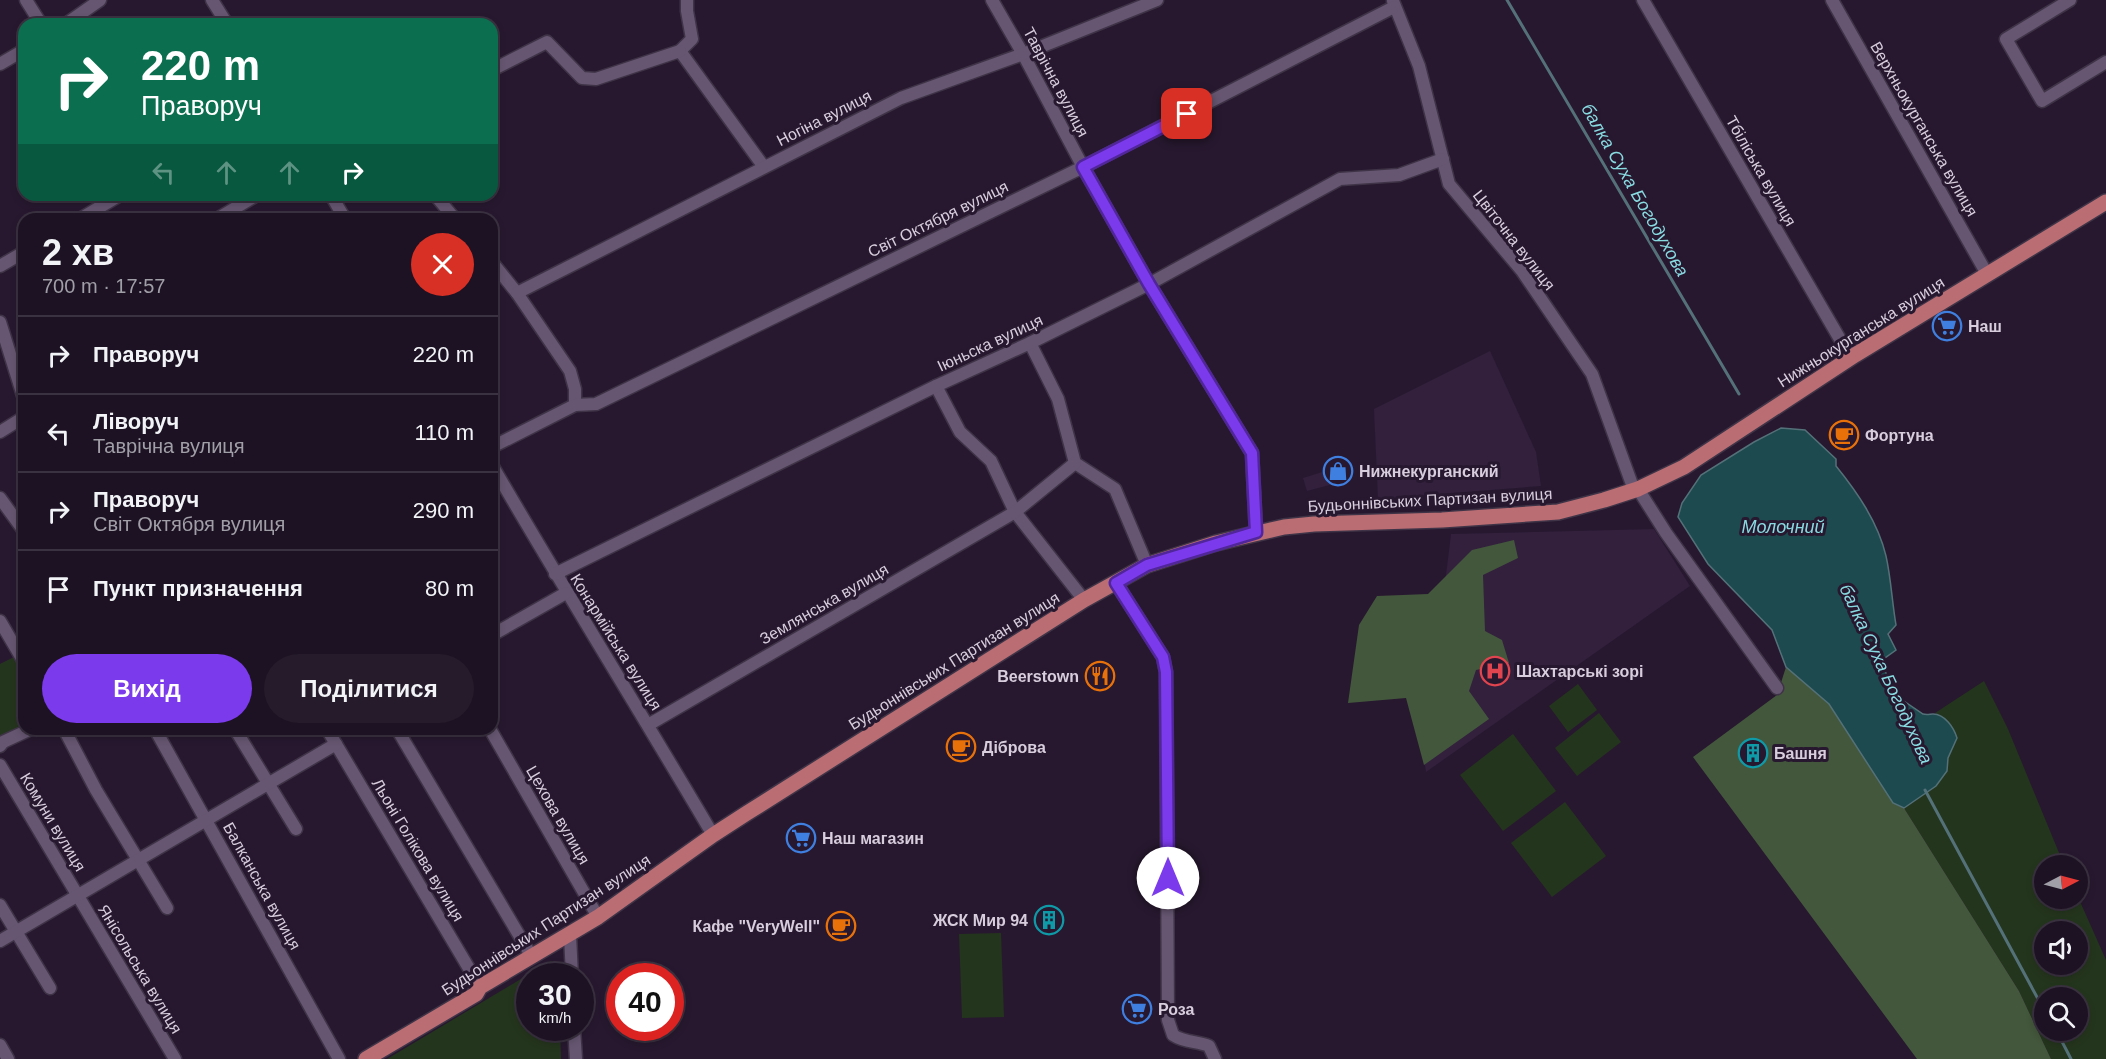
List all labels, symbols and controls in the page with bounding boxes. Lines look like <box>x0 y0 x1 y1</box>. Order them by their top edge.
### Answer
street label: Таврічна вулиця <box>1020 24 1092 140</box>
street label: Верхньокурганська вулиця <box>1867 39 1981 219</box>
icon: right <box>42 42 120 120</box>
text: 220 m <box>141 42 260 89</box>
street label: Ногіна вулиця <box>774 87 874 149</box>
pin <box>1161 88 1212 139</box>
text: Праворуч <box>141 91 262 121</box>
icon: arrive <box>1170 97 1203 130</box>
water label: балка Суха Богодухова <box>1577 100 1693 280</box>
street label: Тбіліська вулиця <box>1723 113 1799 229</box>
icon: left <box>147 156 180 189</box>
icon: ahead <box>210 156 243 189</box>
icon: ahead <box>273 156 306 189</box>
icon: right <box>336 156 369 189</box>
street label: Світ Октября вулиця <box>865 178 1011 260</box>
street label: Цвiточна вулиця <box>1470 187 1558 293</box>
text: 2 хв <box>42 232 114 273</box>
button: close <box>411 233 474 296</box>
street label: Нижньокурганська вулиця <box>1775 274 1947 390</box>
text: 700 m · 17:57 <box>42 275 165 297</box>
supermarket icon: Наш <box>1931 310 1963 342</box>
street label: Iюньска вулиця <box>935 311 1045 375</box>
place label: Наш <box>1968 318 2002 335</box>
icon: right <box>42 339 75 372</box>
text: Праворуч <box>93 342 199 367</box>
text: 220 m <box>413 342 474 367</box>
text: Ліворуч <box>93 409 179 434</box>
icon: left <box>42 417 75 450</box>
cafe icon: Фортуна <box>1828 419 1860 451</box>
text: 110 m <box>414 420 474 445</box>
place label: Фортуна <box>1865 427 1934 444</box>
text: Таврічна вулиця <box>93 435 245 457</box>
shop icon: Нижнекурганский <box>1322 455 1354 487</box>
place label: Нижнекурганский <box>1359 463 1499 480</box>
street label: Будьоннівських Партизан вулиця <box>1307 485 1553 515</box>
text: Праворуч <box>93 487 199 512</box>
icon: right <box>42 495 75 528</box>
text: 290 m <box>413 498 474 523</box>
text: Світ Октября вулиця <box>93 513 285 535</box>
water label: Молочний <box>1741 517 1825 537</box>
street label: Землянська вулиця <box>757 560 891 648</box>
street label: Конармійська вулиця <box>567 571 665 713</box>
icon: arrive <box>42 573 75 606</box>
text: Пункт призначення <box>93 576 303 601</box>
text: 80 m <box>425 576 474 601</box>
water label: балка Суха Богодухова <box>1835 581 1937 767</box>
street label: Будьоннівських Партизан вулиця <box>846 589 1062 733</box>
button: Вихід <box>42 654 252 723</box>
button: Поділитися <box>264 654 474 723</box>
hospital icon: Шахтарські зорі <box>1479 655 1511 687</box>
restaurant icon: Beerstown <box>1084 660 1116 692</box>
place label: Шахтарські зорі <box>1516 663 1644 680</box>
place label: Beerstown <box>997 668 1079 685</box>
cafe icon: Діброва <box>945 731 977 763</box>
building icon: Башня <box>1737 737 1769 769</box>
place label: Діброва <box>982 739 1046 756</box>
place label: Башня <box>1774 745 1827 762</box>
street label: Цехова вулиця <box>523 763 593 867</box>
street label: Комуни вулиця <box>17 770 89 874</box>
street label: Льоні Голікова вулиця <box>369 776 467 924</box>
street label: Балканська вулиця <box>220 819 304 953</box>
supermarket icon: Наш магазин <box>785 822 817 854</box>
place label: Наш магазин <box>822 830 924 847</box>
position arrow <box>1136 846 1200 910</box>
street label: Будьоннівських Партизан вулиця <box>439 851 653 999</box>
north arrow <box>2034 855 2088 909</box>
map controls <box>2034 855 2088 1041</box>
street label: Янісольська вулиця <box>95 901 185 1037</box>
building icon: ЖСК Мир 94 <box>1033 904 1065 936</box>
cafe icon: Кафе "VeryWell" <box>825 910 857 942</box>
place label: ЖСК Мир 94 <box>932 912 1028 929</box>
place label: Кафе "VeryWell" <box>692 918 820 935</box>
button: sound <box>2034 921 2088 975</box>
speed limit sign: 40 <box>606 963 684 1041</box>
text: 30 <box>538 978 572 1011</box>
button: search <box>2034 987 2088 1041</box>
supermarket icon: Роза <box>1121 993 1153 1025</box>
place label: Роза <box>1158 1001 1195 1018</box>
text: km/h <box>539 1009 571 1026</box>

